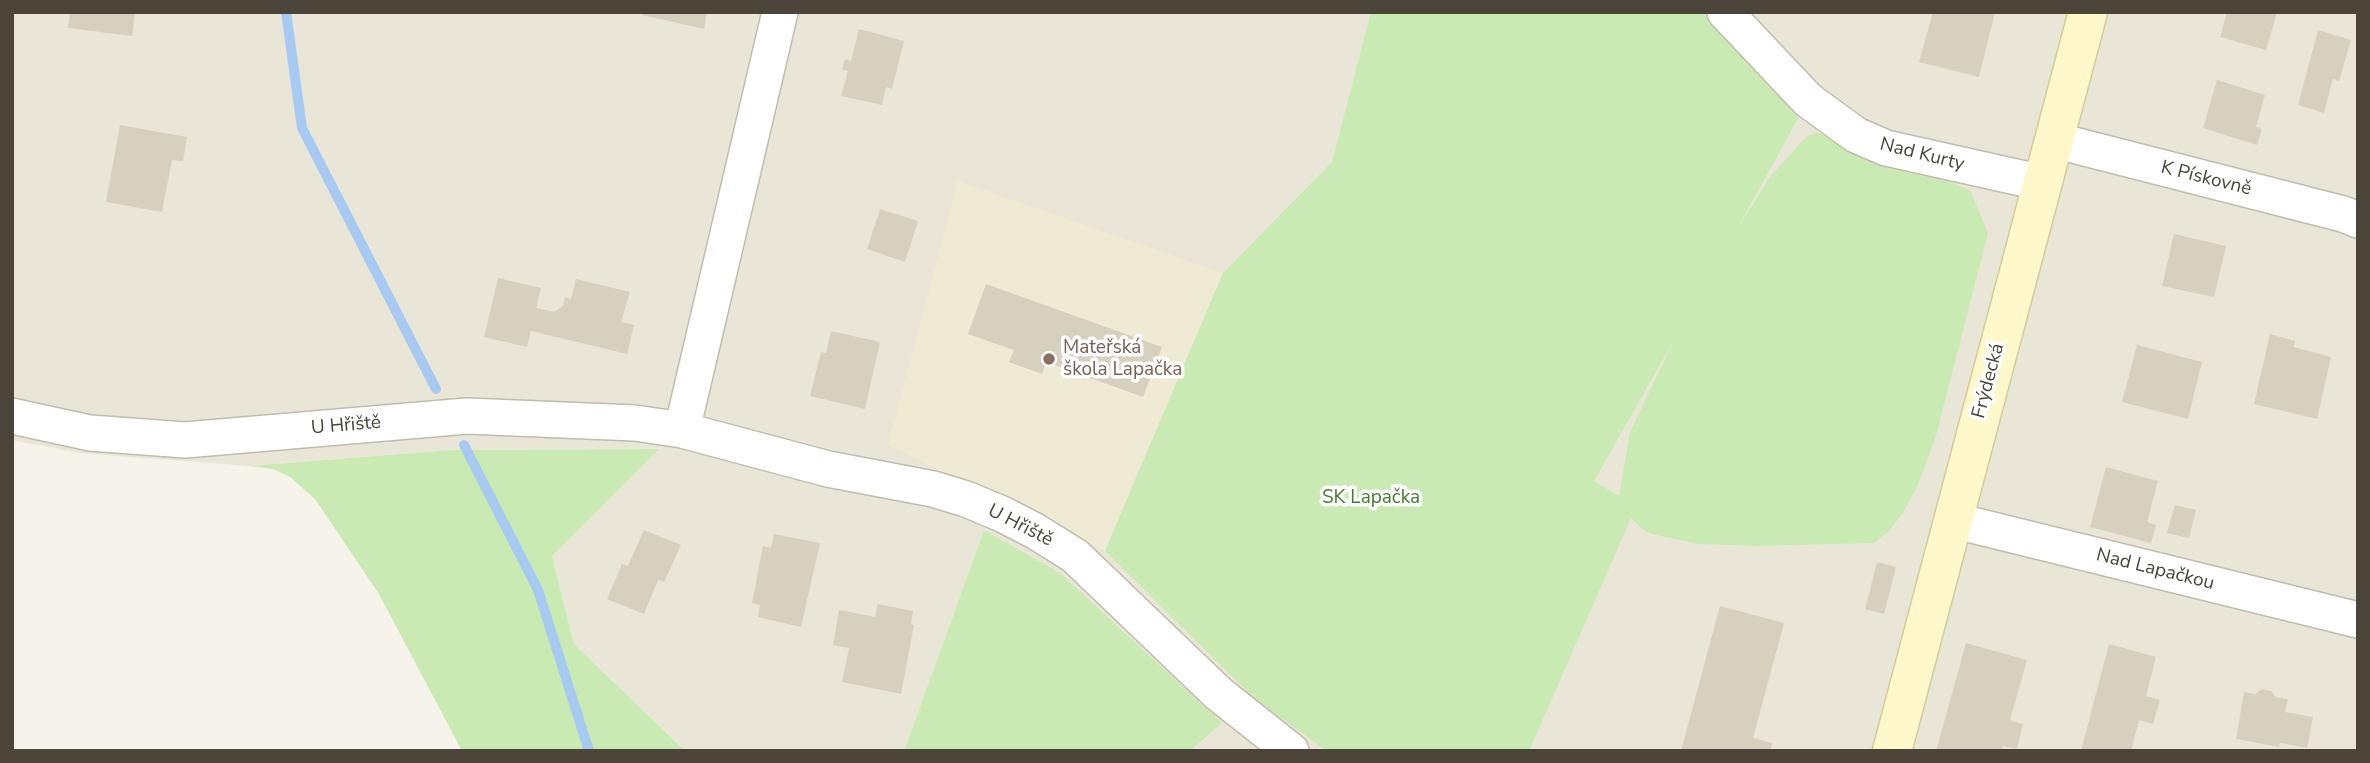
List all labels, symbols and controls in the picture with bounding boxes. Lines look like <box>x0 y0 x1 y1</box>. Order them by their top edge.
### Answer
street label: Nad Kurty <box>1877 134 1967 176</box>
street label: K Pískovně <box>2158 157 2254 201</box>
place label: Mateřská škola Lapačka <box>1063 337 1182 381</box>
street label: Frýdecká <box>1968 341 2010 421</box>
marker: Mateřská škola Lapačka <box>1041 351 1057 367</box>
street label: U Hřiště <box>310 412 382 440</box>
park label: SK Lapačka <box>1322 487 1420 509</box>
street label: U Hřiště <box>984 500 1056 552</box>
street label: Nad Lapačkou <box>2094 544 2216 596</box>

